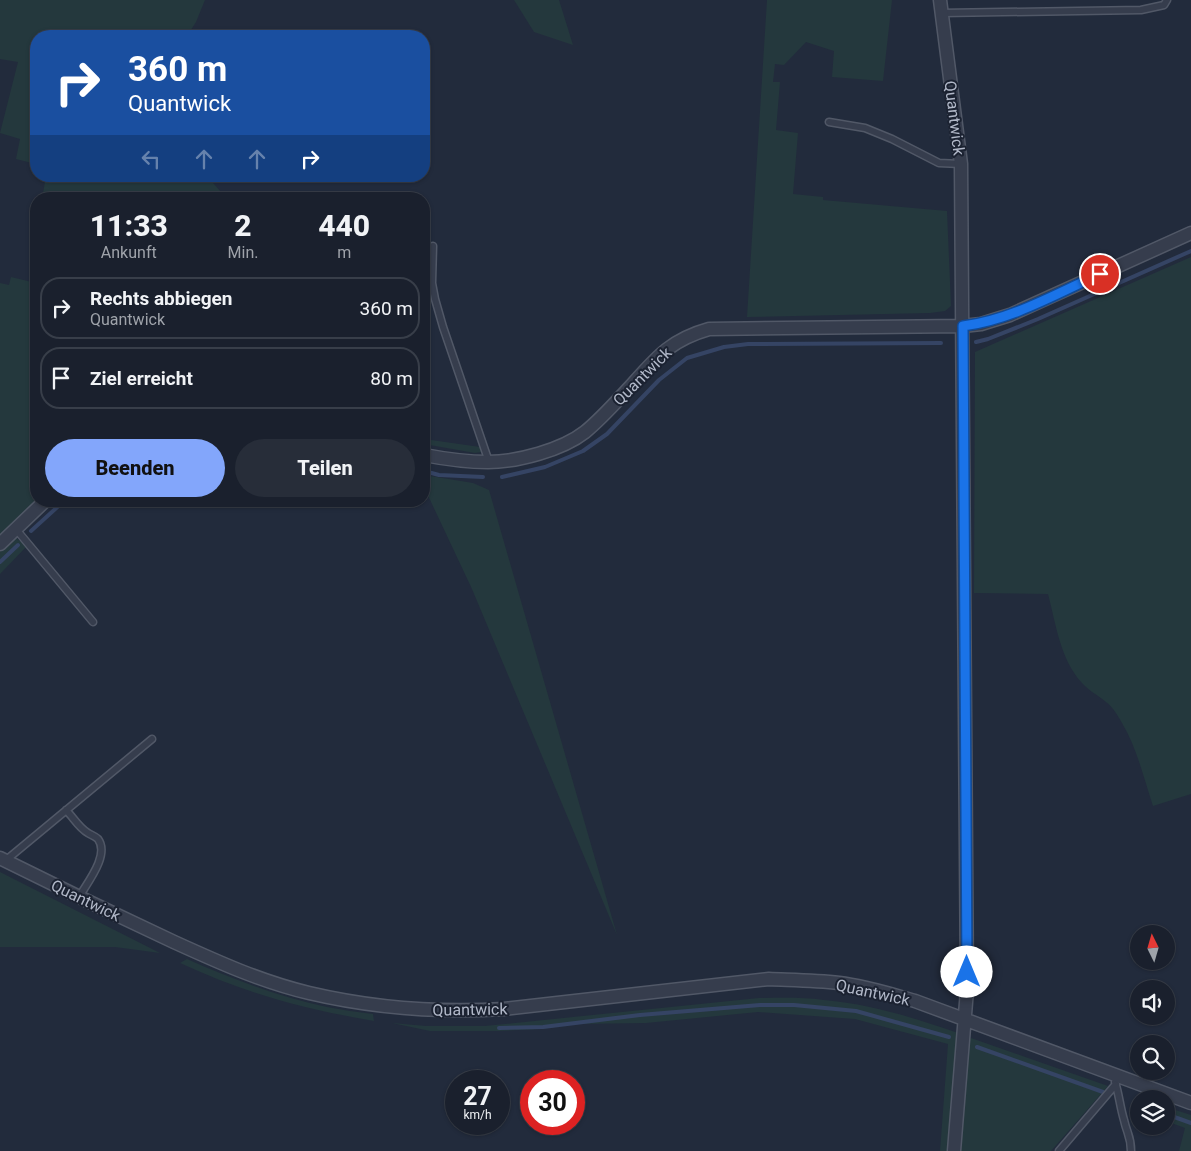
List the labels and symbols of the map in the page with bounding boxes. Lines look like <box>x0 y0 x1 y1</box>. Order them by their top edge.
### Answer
street label: Quantwick <box>941 80 969 157</box>
pin <box>1079 253 1121 295</box>
street label: Quantwick <box>609 342 676 410</box>
street label: Quantwick <box>48 875 124 926</box>
north arrow <box>1130 925 1175 970</box>
position arrow <box>940 945 992 997</box>
street label: Quantwick <box>834 975 912 1010</box>
street label: Quantwick <box>432 999 509 1020</box>
speed limit sign: 30 <box>520 1070 585 1135</box>

